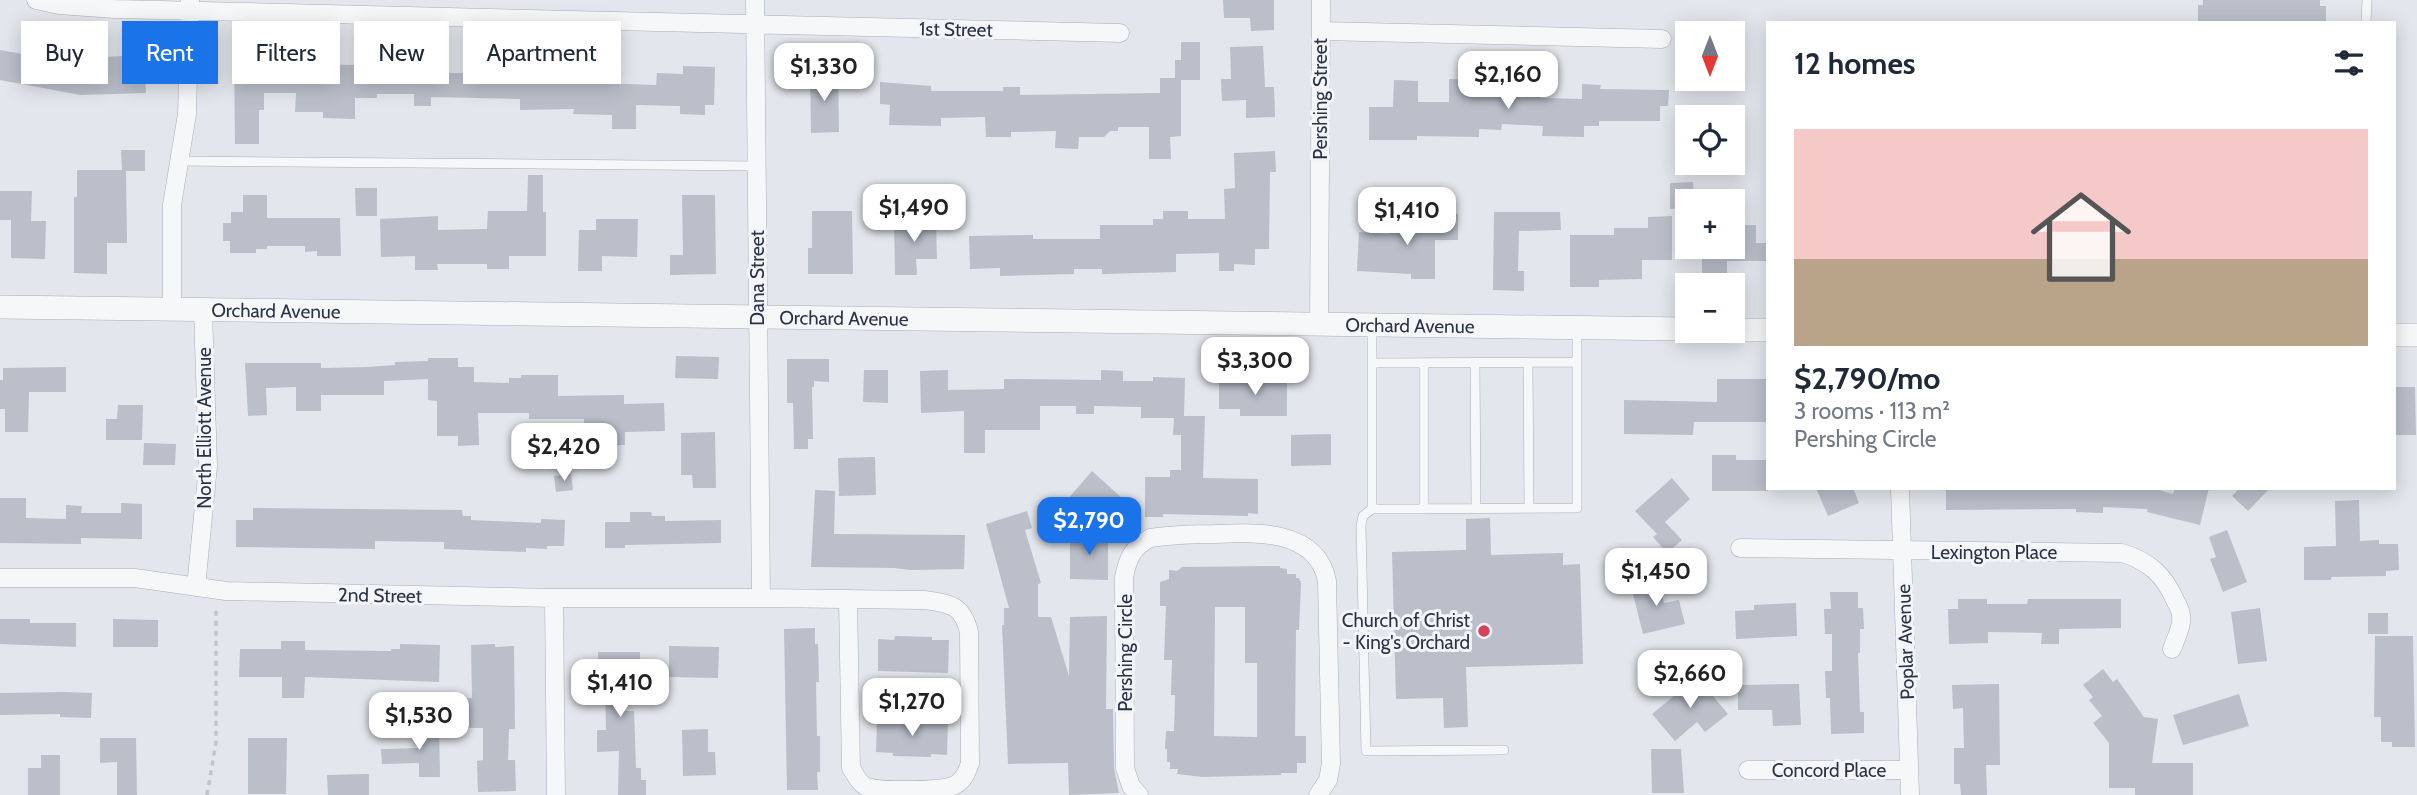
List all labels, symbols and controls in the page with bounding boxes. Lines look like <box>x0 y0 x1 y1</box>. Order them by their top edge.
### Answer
street label: 1st Street <box>919 17 994 42</box>
chip: Buy <box>21 21 108 84</box>
chip: Rent <box>122 21 218 84</box>
chip: Filters <box>232 21 340 84</box>
chip: New <box>354 21 449 84</box>
chip: Apartment <box>463 21 621 84</box>
north arrow <box>1675 21 1745 91</box>
map controls <box>1675 21 1745 343</box>
street label: Pershing Street <box>1309 38 1332 160</box>
pin: $1,330 <box>767 43 881 103</box>
icon: filters <box>2330 44 2368 82</box>
text: 12 homes <box>1794 45 1916 82</box>
text: $1,330 <box>790 52 858 80</box>
pin: $2,160 <box>1451 52 1565 111</box>
text: $2,160 <box>1474 60 1542 88</box>
button: locate <box>1675 105 1745 175</box>
icon: home <box>2018 174 2144 300</box>
pin: $1,490 <box>857 184 971 244</box>
pin: $1,410 <box>1350 188 1464 247</box>
button: + <box>1675 189 1745 259</box>
text: $1,490 <box>879 193 949 221</box>
text: $1,410 <box>1374 196 1440 224</box>
street label: Dana Street <box>746 230 769 326</box>
button: − <box>1675 273 1745 343</box>
street label: Orchard Avenue <box>211 299 341 323</box>
street label: Orchard Avenue <box>779 306 909 331</box>
street label: Orchard Avenue <box>1345 314 1475 338</box>
pin: $3,300 <box>1198 338 1312 397</box>
text: $3,300 <box>1217 346 1293 374</box>
street label: North Elliott Avenue <box>193 347 216 509</box>
text: $2,790/mo <box>1794 360 1940 397</box>
text: 3 rooms · 113 m² <box>1794 397 1950 425</box>
pin: $2,420 <box>507 424 621 483</box>
text: Pershing Circle <box>1794 425 1937 453</box>
text: $2,420 <box>527 432 601 460</box>
pin: $2,790 <box>1032 498 1146 557</box>
text: $2,790 <box>1053 506 1125 534</box>
street label: Lexington Place <box>1931 541 2057 564</box>
pin: $1,450 <box>1599 548 1713 608</box>
text: $1,450 <box>1621 557 1691 585</box>
street label: 2nd Street <box>338 583 423 608</box>
street label: Poplar Avenue <box>1892 583 1919 700</box>
street label: Pershing Circle <box>1114 594 1137 712</box>
place label: Church of Christ - King's Orchard <box>1342 609 1471 654</box>
marker: Church of Christ - King's Orchard <box>1476 623 1492 639</box>
pin: $2,660 <box>1633 650 1747 710</box>
text: $2,660 <box>1654 659 1726 687</box>
pin: $1,410 <box>563 660 677 719</box>
text: $1,410 <box>587 668 653 696</box>
pin: $1,270 <box>855 678 969 738</box>
text: $1,270 <box>878 687 946 715</box>
pin: $1,530 <box>362 692 476 752</box>
text: $1,530 <box>385 701 453 729</box>
street label: Concord Place <box>1772 759 1887 782</box>

